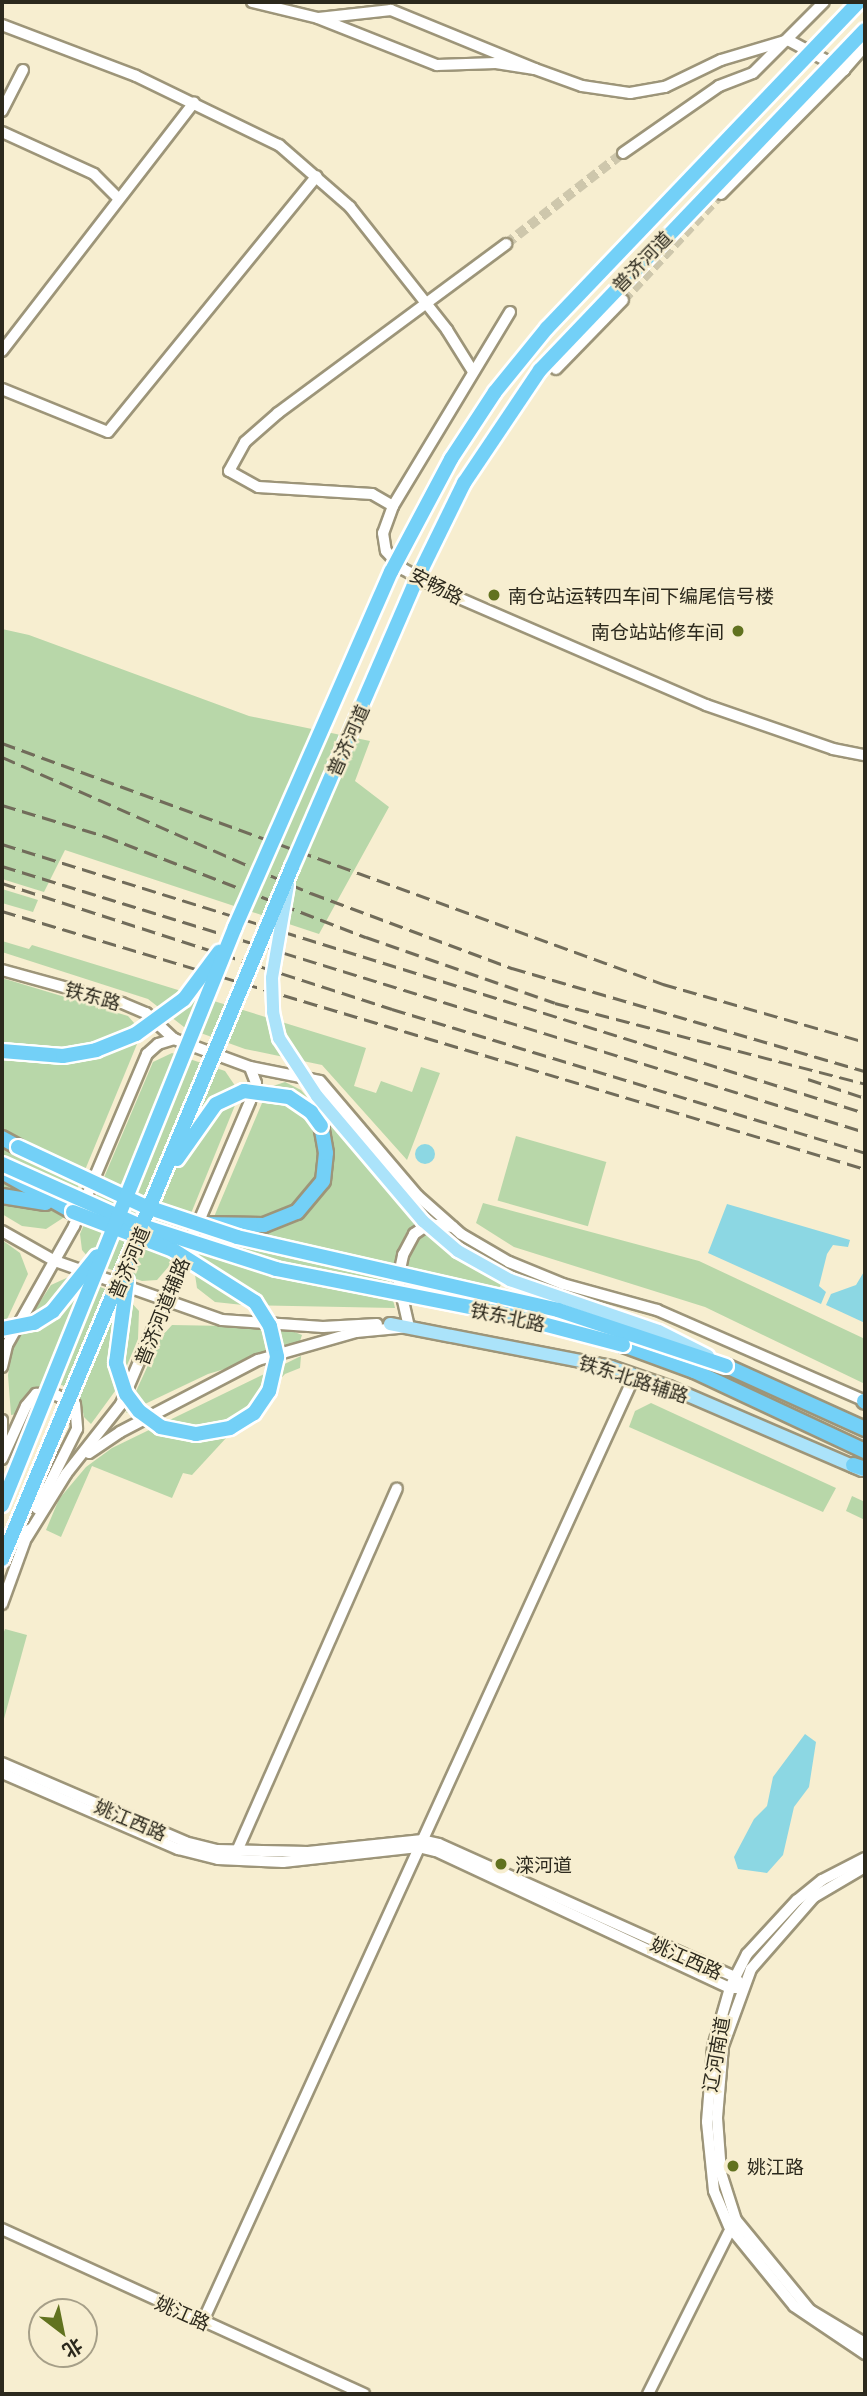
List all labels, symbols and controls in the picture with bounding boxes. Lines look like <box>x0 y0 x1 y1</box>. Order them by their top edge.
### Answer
street label: 普济河道 <box>606 226 676 296</box>
street label: 安畅路 <box>406 562 468 608</box>
place label: 南仓站运转四车间下编尾信号楼 <box>508 584 774 606</box>
marker: 南仓站运转四车间下编尾信号楼 <box>486 587 502 603</box>
place label: 南仓站站修车间 <box>591 620 724 642</box>
marker: 南仓站站修车间 <box>730 623 746 639</box>
street label: 普济河道 <box>321 701 373 779</box>
street label: 铁东路 <box>62 976 124 1014</box>
street label: 普济河道 <box>103 1223 153 1301</box>
street label: 普济河道辅路 <box>129 1254 193 1368</box>
street label: 铁东北路 <box>468 1297 548 1335</box>
street label: 铁东北路辅路 <box>576 1350 692 1406</box>
street label: 姚江西路 <box>92 1794 170 1844</box>
place label: 滦河道 <box>515 1853 572 1875</box>
marker: 滦河道 <box>493 1856 509 1872</box>
street label: 姚江西路 <box>648 1931 726 1983</box>
street label: 辽河南道 <box>697 2015 733 2093</box>
place label: 姚江路 <box>747 2155 804 2177</box>
marker: 姚江路 <box>725 2158 741 2174</box>
street label: 姚江路 <box>152 2290 214 2334</box>
north arrow <box>28 2298 98 2368</box>
text: 北 <box>58 2333 89 2366</box>

